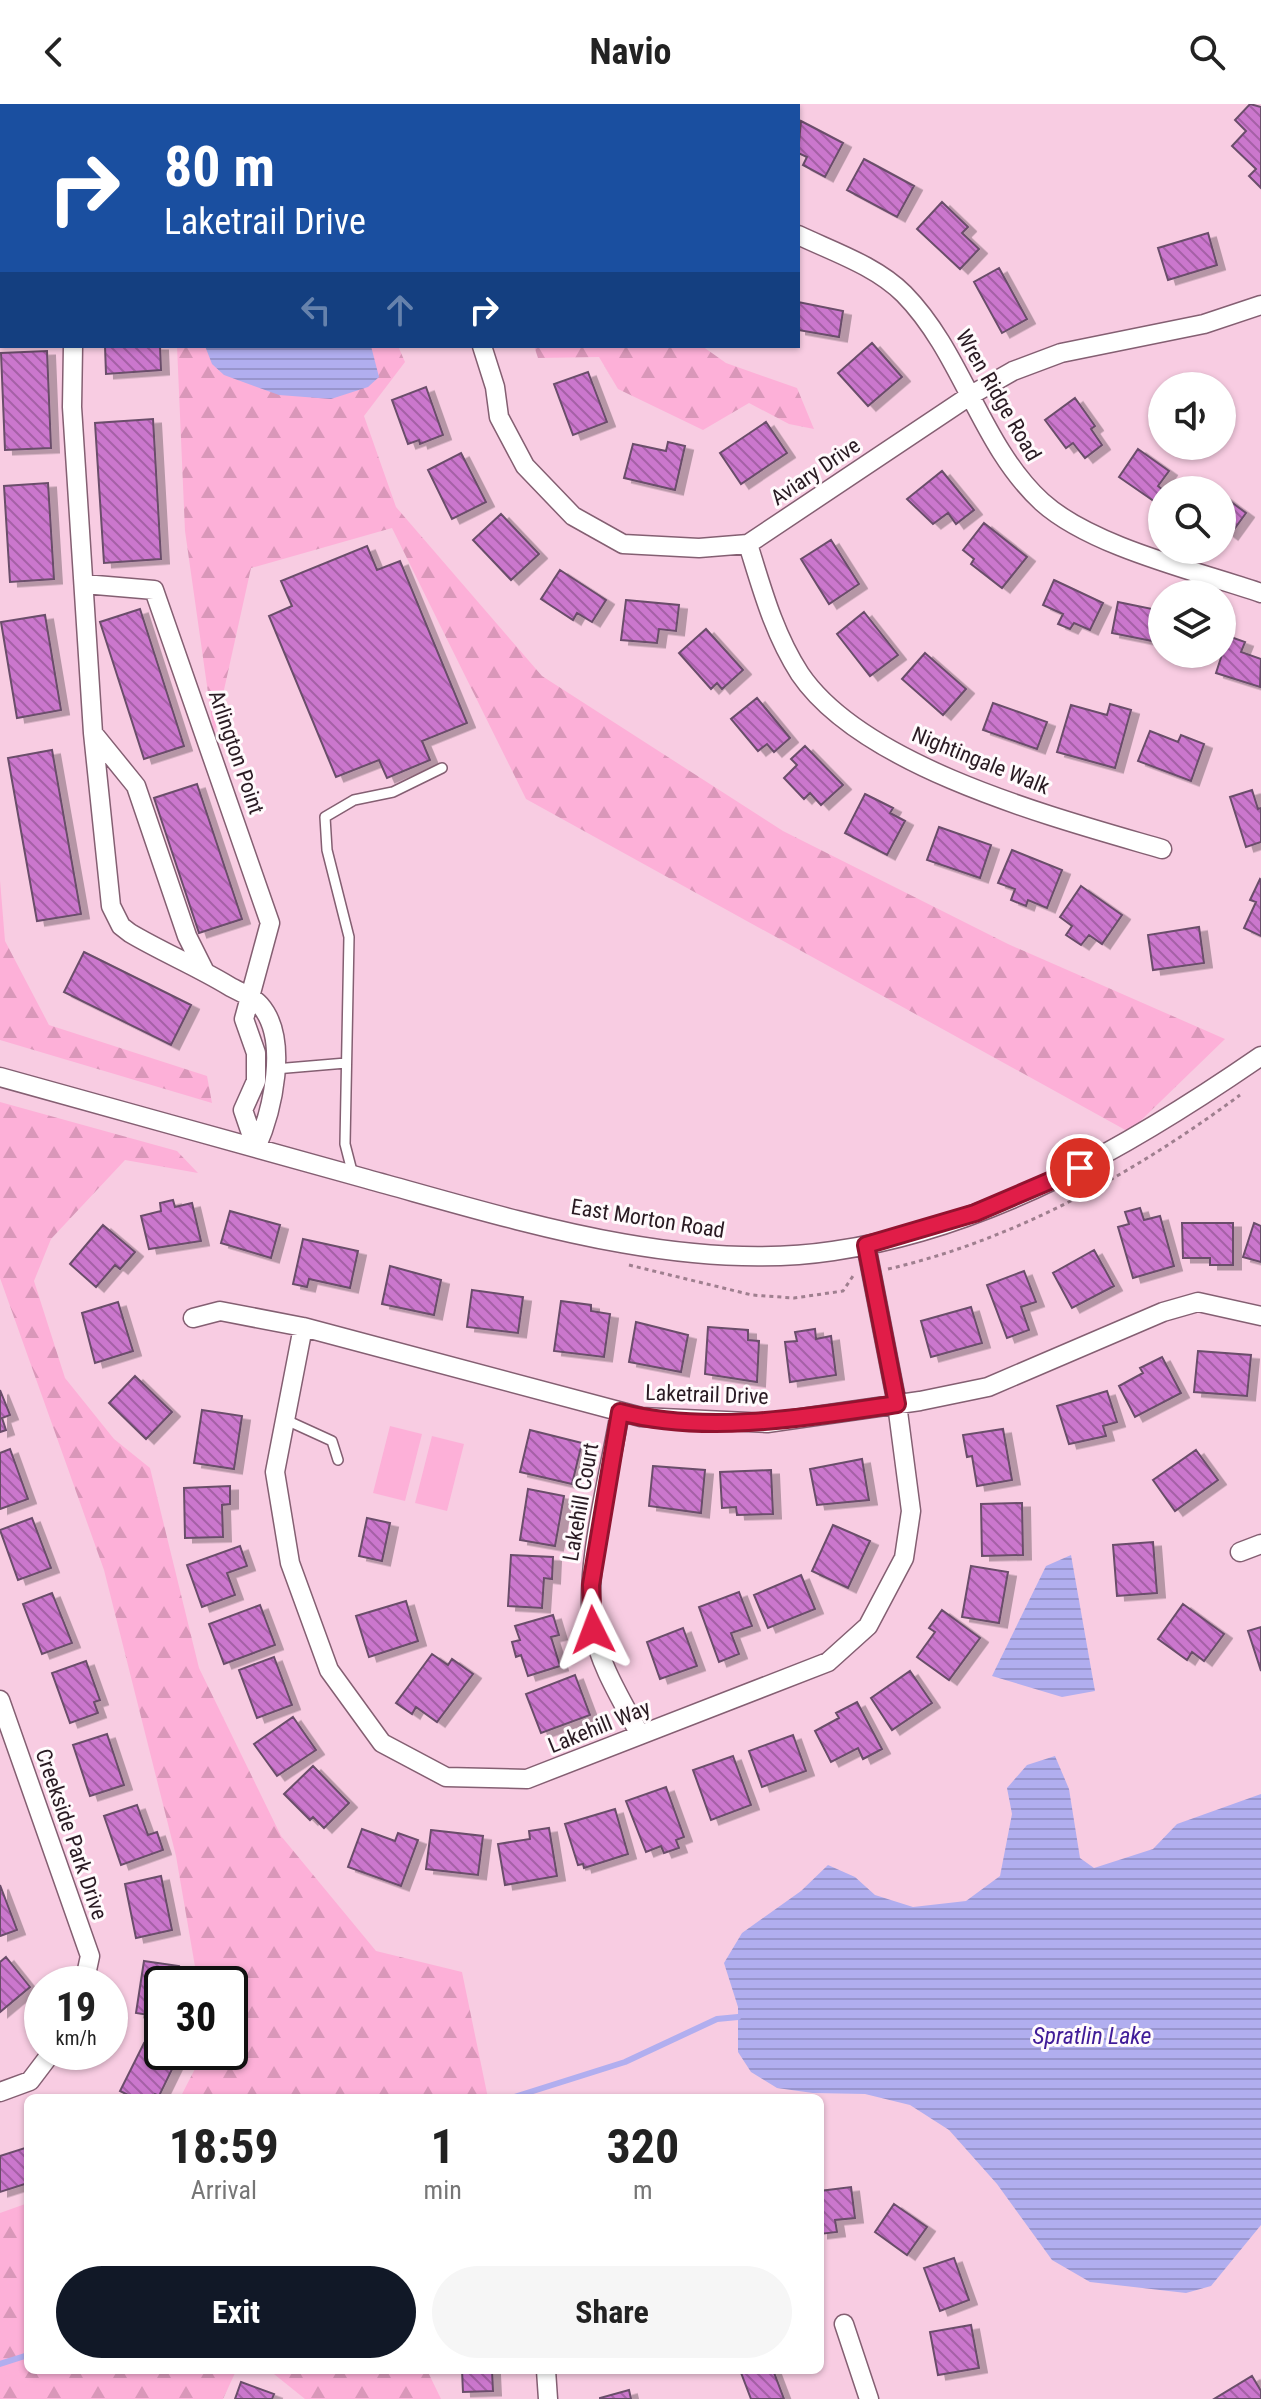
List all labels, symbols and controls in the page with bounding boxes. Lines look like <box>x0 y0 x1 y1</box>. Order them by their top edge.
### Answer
icon: back <box>32 30 76 74</box>
icon: search <box>1185 30 1229 74</box>
text: Navio <box>590 31 671 73</box>
text: 80 m <box>164 134 275 200</box>
icon: right <box>32 136 136 240</box>
text: Laketrail Drive <box>164 201 366 243</box>
icon: left <box>294 288 338 332</box>
icon: ahead <box>378 288 422 332</box>
icon: right <box>462 288 506 332</box>
street label: Wren Ridge Road <box>951 325 1046 465</box>
map controls <box>1148 372 1236 668</box>
button: sound <box>1148 372 1236 460</box>
street label: Aviary Drive <box>766 432 865 510</box>
button: search <box>1148 476 1236 564</box>
button: layers <box>1148 580 1236 668</box>
street label: Arlington Point <box>204 687 269 817</box>
street label: Nightingale Walk <box>908 722 1053 799</box>
pin <box>1046 1134 1114 1202</box>
icon: arrive <box>1058 1146 1102 1190</box>
street label: East Morton Road <box>569 1194 727 1243</box>
street label: Laketrail Drive <box>645 1380 769 1409</box>
street label: Lakehill Court <box>558 1441 603 1563</box>
position arrow <box>551 1588 635 1672</box>
street label: Lakehill Way <box>545 1695 654 1758</box>
street label: Creekside Park Drive <box>31 1745 112 1923</box>
speed limit sign: 30 <box>144 1966 248 2070</box>
text: 19 <box>56 1984 96 2031</box>
water label: Spratlin Lake <box>1032 2022 1152 2050</box>
text: km/h <box>55 2026 97 2050</box>
text: 18:59 <box>169 2118 279 2175</box>
text: 1 <box>431 2118 455 2175</box>
text: 320 <box>606 2118 679 2175</box>
text: Arrival <box>191 2175 257 2205</box>
text: min <box>424 2175 462 2205</box>
text: m <box>633 2175 653 2205</box>
button: Exit <box>56 2266 416 2358</box>
button: Share <box>432 2266 792 2358</box>

